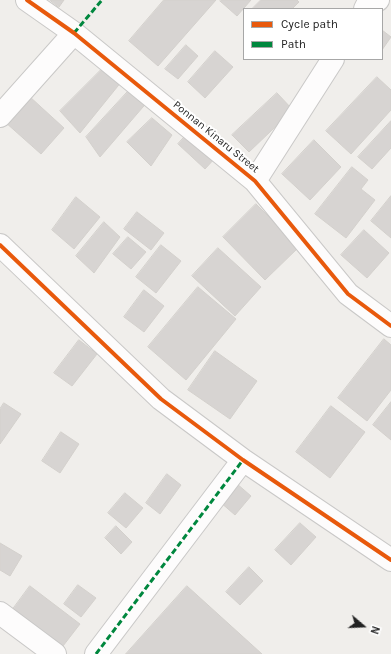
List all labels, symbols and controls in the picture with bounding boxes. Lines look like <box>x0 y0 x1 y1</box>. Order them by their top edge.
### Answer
legend <box>243 8 383 60</box>
text: Cycle path <box>281 17 338 31</box>
text: Path <box>281 37 306 51</box>
street label: Ponnan Kinaru Street <box>170 98 262 176</box>
north arrow <box>343 606 383 646</box>
text: N <box>367 624 382 636</box>

